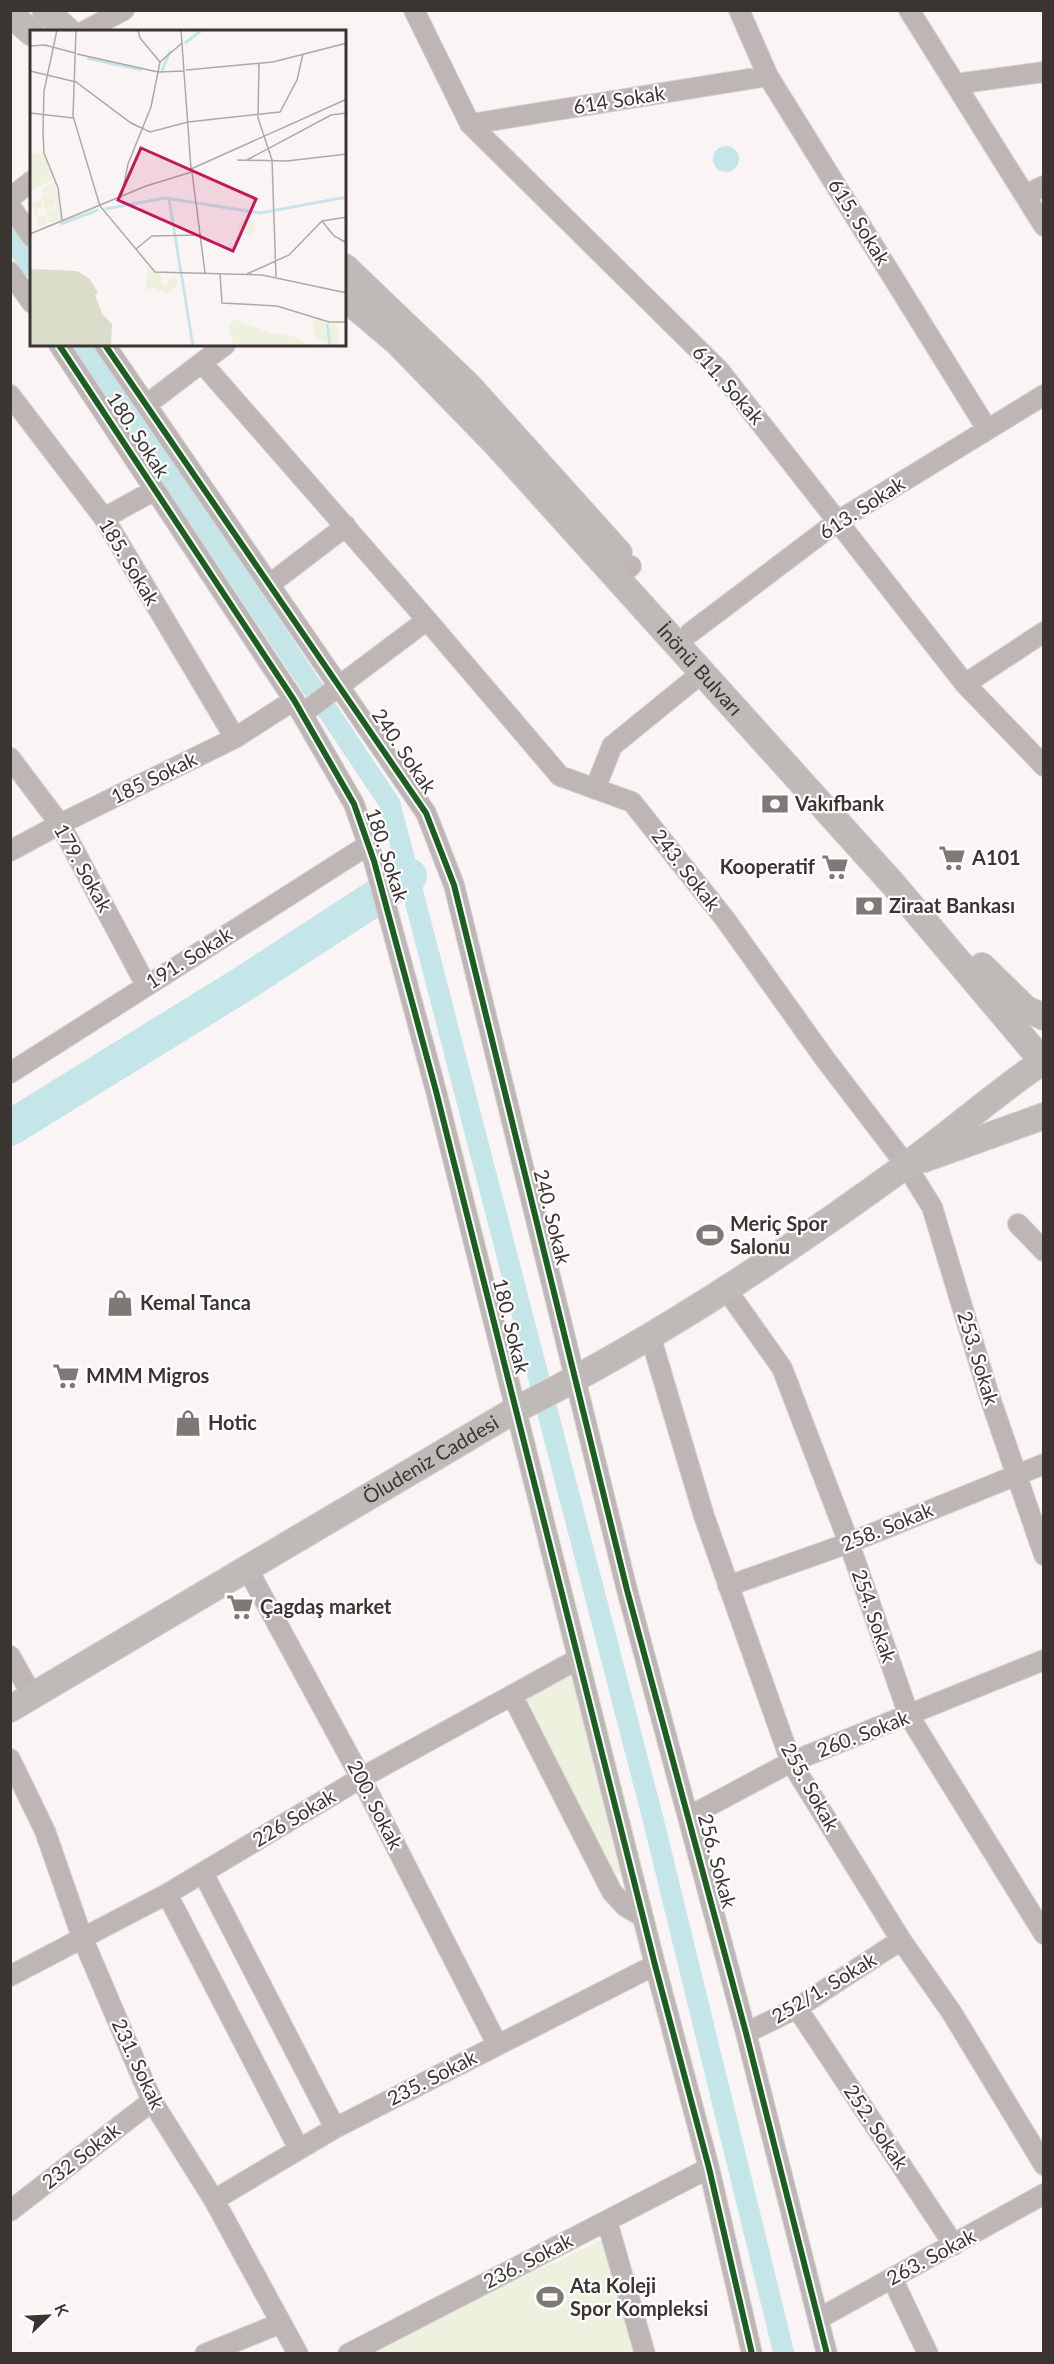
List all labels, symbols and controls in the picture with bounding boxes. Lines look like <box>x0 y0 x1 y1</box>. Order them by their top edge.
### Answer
inset map <box>30 30 346 346</box>
street label: 614 Sokak <box>571 80 667 118</box>
street label: 615. Sokak <box>824 174 896 270</box>
street label: 611. Sokak <box>688 340 770 429</box>
street label: 180. Sokak <box>102 387 176 482</box>
street label: 613. Sokak <box>814 470 909 544</box>
street label: 185. Sokak <box>95 514 166 610</box>
street label: İnönü Bulvarı <box>652 618 748 720</box>
street label: 240. Sokak <box>368 704 442 798</box>
street label: 185 Sokak <box>107 746 201 808</box>
bank icon: Vakıfbank <box>760 789 790 819</box>
place label: Vakıfbank <box>794 791 884 815</box>
street label: 180. Sokak <box>362 805 415 905</box>
street label: 179. Sokak <box>50 819 118 916</box>
street label: 243. Sokak <box>647 824 727 916</box>
supermarket icon: A101 <box>937 843 967 873</box>
place label: A101 <box>971 845 1021 869</box>
supermarket icon: Kooperatif <box>820 852 850 882</box>
place label: Kooperatif <box>720 854 816 878</box>
bank icon: Ziraat Bankası <box>854 891 884 921</box>
place label: Ziraat Bankası <box>889 893 1015 917</box>
street label: 191. Sokak <box>141 921 237 993</box>
street label: 240. Sokak <box>530 1167 577 1268</box>
place label: Meriç Spor Salonu <box>730 1211 828 1258</box>
sports icon: Meriç Spor Salonu <box>695 1220 725 1250</box>
street label: 180. Sokak <box>489 1276 536 1377</box>
shop icon: Kemal Tanca <box>105 1288 135 1318</box>
place label: Kemal Tanca <box>140 1290 251 1314</box>
street label: 253. Sokak <box>953 1308 1005 1408</box>
supermarket icon: MMM Migros <box>51 1361 81 1391</box>
place label: MMM Migros <box>86 1363 210 1387</box>
shop icon: Hotic <box>173 1408 203 1438</box>
place label: Hotic <box>208 1410 257 1434</box>
street label: Öludeniz Caddesi <box>358 1410 502 1508</box>
street label: 258. Sokak <box>837 1496 937 1555</box>
street label: 254. Sokak <box>848 1566 902 1666</box>
supermarket icon: Çagdaş market <box>225 1592 255 1622</box>
place label: Çagdaş market <box>260 1594 392 1618</box>
street label: 260. Sokak <box>813 1704 913 1762</box>
street label: 255. Sokak <box>777 1738 845 1835</box>
street label: 200. Sokak <box>343 1756 409 1854</box>
street label: 226 Sokak <box>248 1783 340 1851</box>
street label: 256. Sokak <box>694 1811 742 1912</box>
street label: 252/1. Sokak <box>767 1946 881 2028</box>
street label: 231. Sokak <box>108 2015 171 2113</box>
street label: 235. Sokak <box>383 2044 481 2110</box>
street label: 252. Sokak <box>840 2080 914 2174</box>
street label: 232 Sokak <box>37 2117 125 2193</box>
street label: 263. Sokak <box>882 2222 980 2289</box>
street label: 236. Sokak <box>479 2227 577 2293</box>
place label: Ata Koleji Spor Kompleksi <box>569 2273 708 2320</box>
sports icon: Ata Koleji Spor Kompleksi <box>535 2282 565 2312</box>
north arrow <box>18 2286 78 2346</box>
text: K <box>51 2301 73 2320</box>

